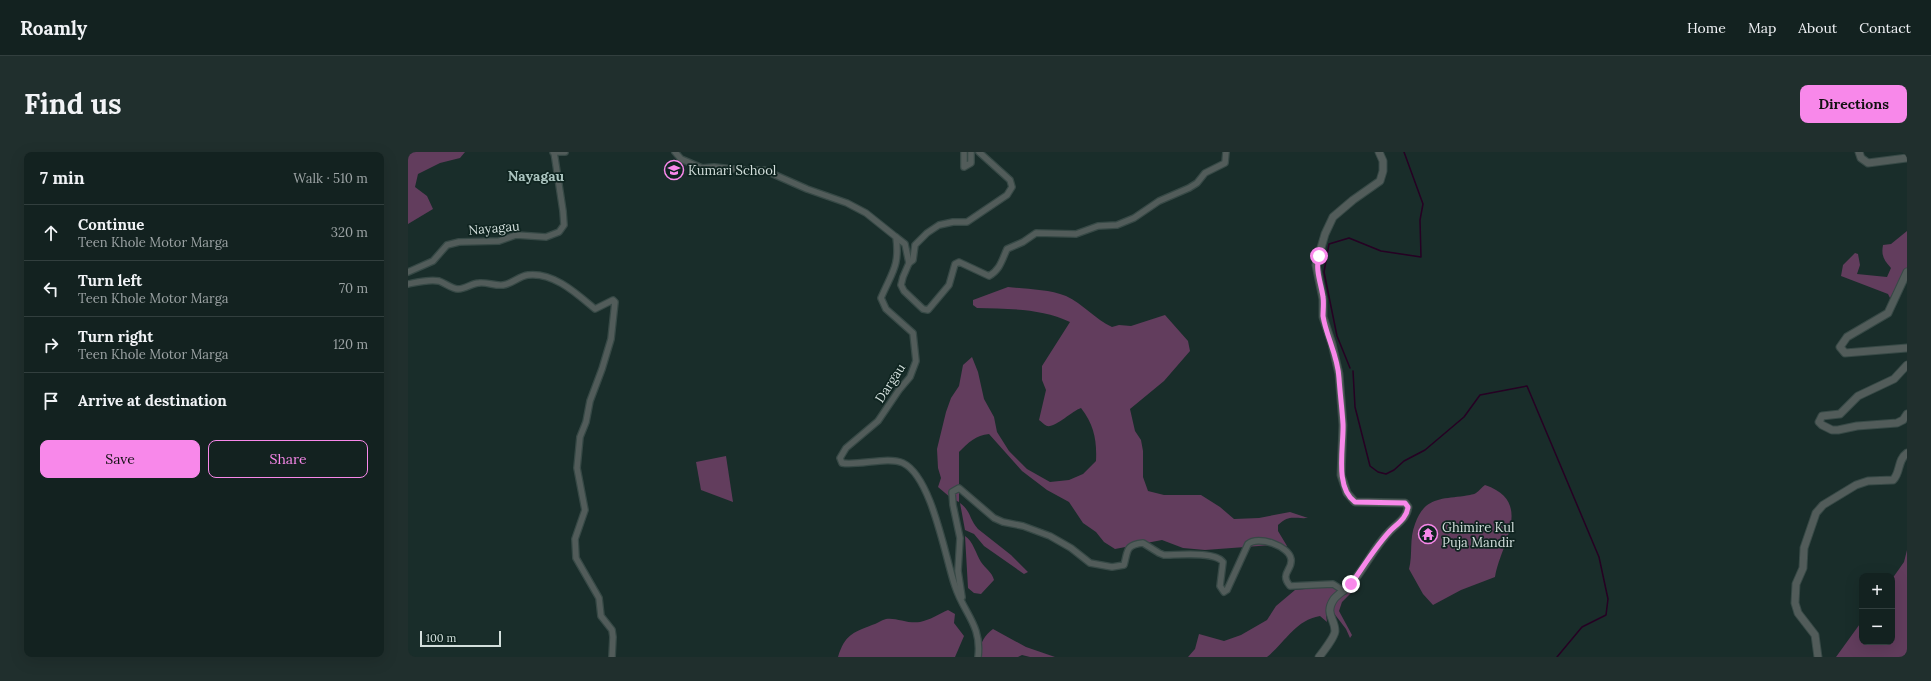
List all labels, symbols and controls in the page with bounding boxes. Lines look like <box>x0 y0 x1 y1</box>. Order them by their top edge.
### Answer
text: Roamly <box>20 16 87 40</box>
text: Home <box>1687 19 1726 37</box>
text: Map <box>1748 19 1776 37</box>
text: About <box>1798 19 1837 37</box>
text: Contact <box>1859 19 1911 37</box>
button: Directions <box>1800 85 1907 123</box>
text: Find us <box>24 86 122 122</box>
school or university icon: Kumari School <box>663 159 685 181</box>
place label: Kumari School <box>688 162 777 179</box>
text: 7 min <box>40 167 85 189</box>
district label: Nayagau <box>508 167 564 185</box>
text: Walk · 510 m <box>293 170 368 187</box>
text: Continue <box>78 215 144 234</box>
street label: Nayagau <box>468 217 521 239</box>
icon: ahead <box>40 222 62 244</box>
text: 320 m <box>331 224 368 241</box>
text: Teen Khole Motor Marga <box>78 234 229 251</box>
route start <box>1310 247 1328 265</box>
text: Turn left <box>78 271 142 290</box>
icon: left <box>40 278 62 300</box>
text: 70 m <box>339 280 368 297</box>
text: Teen Khole Motor Marga <box>78 290 229 307</box>
text: Turn right <box>78 327 154 346</box>
icon: right <box>40 334 62 356</box>
text: 120 m <box>333 336 368 353</box>
text: Teen Khole Motor Marga <box>78 346 229 363</box>
street label: Dargau <box>871 360 909 406</box>
icon: arrive <box>40 390 62 412</box>
text: Arrive at destination <box>78 391 227 410</box>
button: Save <box>40 440 200 478</box>
button: Share <box>208 440 368 478</box>
place label: Ghimire Kul Puja Mandir <box>1442 519 1515 551</box>
temple icon: Ghimire Kul Puja Mandir <box>1417 523 1439 545</box>
map controls <box>1859 573 1895 645</box>
button: + <box>1859 573 1895 609</box>
route end <box>1342 575 1360 593</box>
button: − <box>1859 609 1895 645</box>
scale bar <box>420 629 501 648</box>
text: 100 m <box>426 631 456 645</box>

